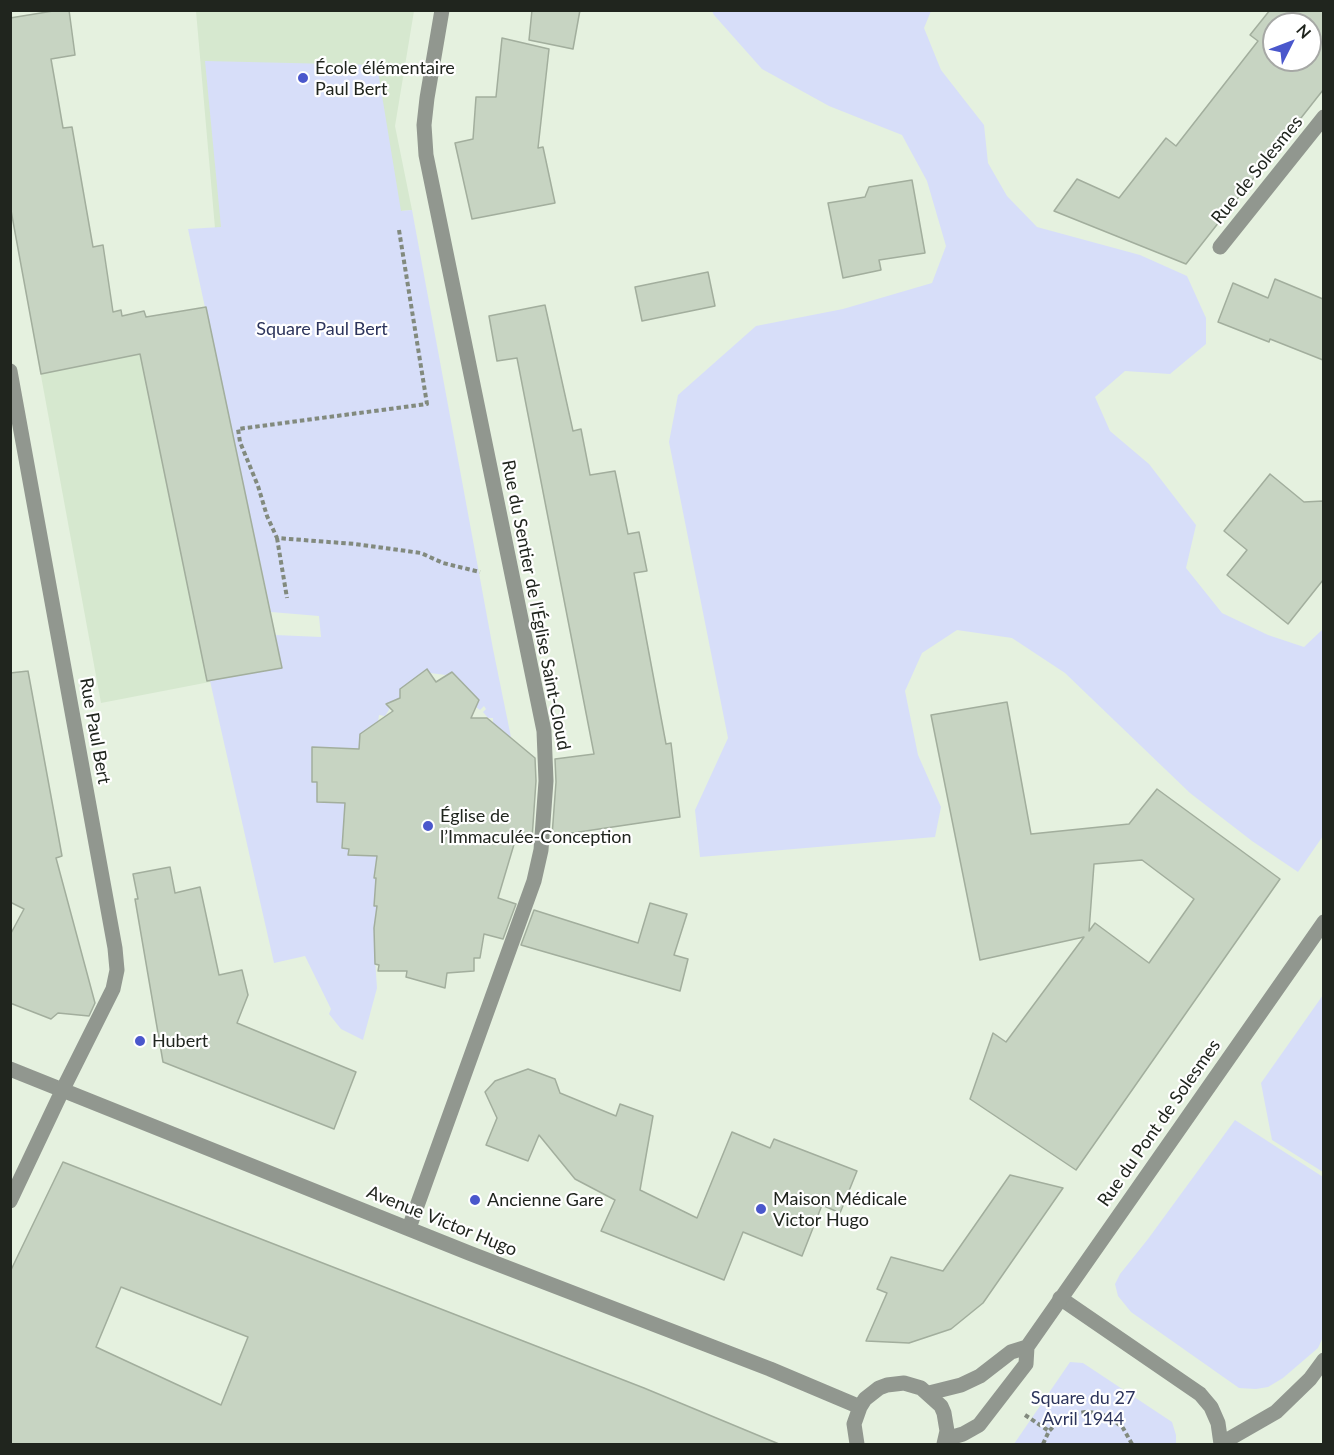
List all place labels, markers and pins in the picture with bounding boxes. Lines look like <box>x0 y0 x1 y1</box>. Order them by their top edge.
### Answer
place label: École élémentaire Paul Bert <box>315 57 455 100</box>
marker: École élémentaire Paul Bert <box>296 71 310 85</box>
place label: Église de l’Immaculée-Conception <box>440 805 631 848</box>
marker: Église de l’Immaculée-Conception <box>421 819 435 833</box>
place label: Hubert <box>152 1030 208 1052</box>
marker: Hubert <box>133 1034 147 1048</box>
place label: Maison Médicale Victor Hugo <box>773 1188 907 1230</box>
place label: Ancienne Gare <box>487 1189 604 1211</box>
marker: Ancienne Gare <box>468 1193 482 1207</box>
marker: Maison Médicale Victor Hugo <box>754 1202 768 1216</box>

